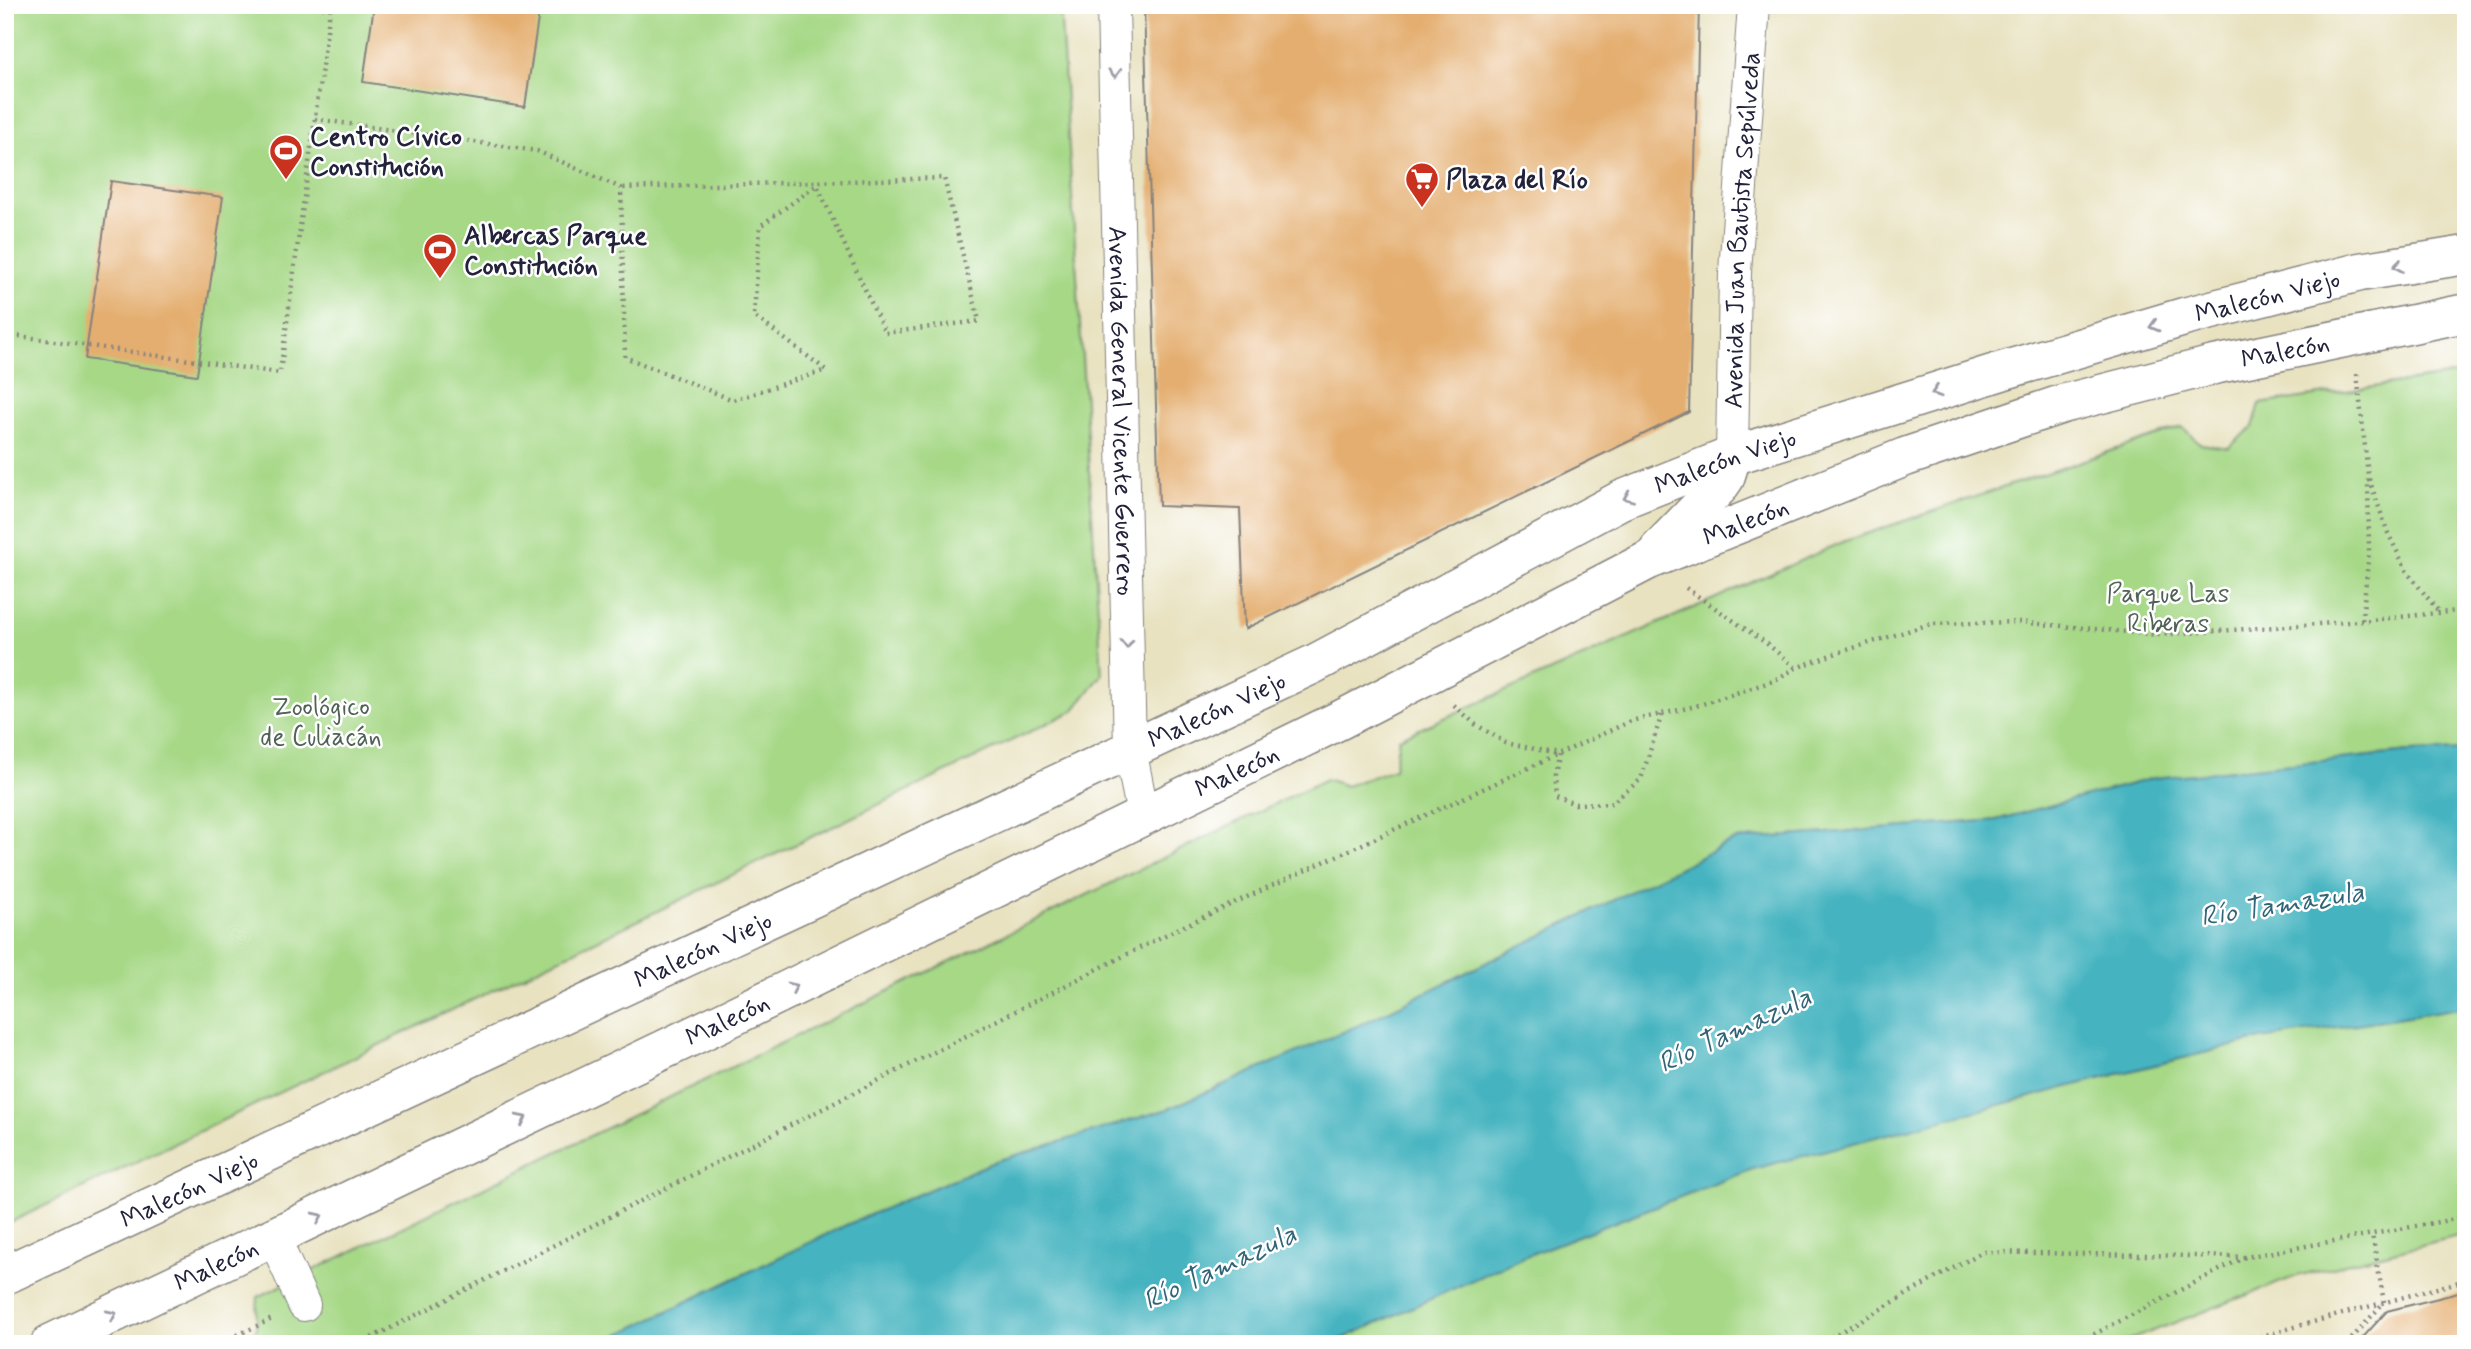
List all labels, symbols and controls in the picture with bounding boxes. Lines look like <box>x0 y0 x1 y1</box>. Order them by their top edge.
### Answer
street label: Avenida Juan Bautista Sepúlveda <box>1718 51 1770 409</box>
one-way arrow <box>1107 68 1122 79</box>
place label: Centro Cívico Constitución <box>310 121 462 185</box>
sports icon: Centro Cívico Constitución <box>267 132 305 181</box>
supermarket icon: Plaza del Río <box>1403 160 1441 209</box>
place label: Plaza del Río <box>1446 164 1588 198</box>
place label: Albercas Parque Constitución <box>464 220 647 284</box>
street label: Avenida General Vicente Guerrero <box>1099 226 1141 596</box>
sports icon: Albercas Parque Constitución <box>421 231 459 280</box>
one-way arrow <box>2392 258 2404 273</box>
street label: Malecón Viejo <box>2192 263 2344 332</box>
one-way arrow <box>2148 317 2160 332</box>
street label: Malecón <box>2238 327 2333 378</box>
one-way arrow <box>1930 383 1942 398</box>
street label: Malecón Viejo <box>1650 422 1801 504</box>
one-way arrow <box>1623 489 1636 503</box>
street label: Malecón <box>1698 491 1794 556</box>
park label: Parque Las Riberas <box>2107 578 2229 642</box>
one-way arrow <box>1120 639 1135 650</box>
street label: Malecón Viejo <box>1143 664 1292 758</box>
park label: Zoológico de Culiacán <box>260 691 382 755</box>
street label: Malecón <box>1190 737 1285 807</box>
water label: Río Tamazula <box>2198 874 2367 937</box>
street label: Malecón Viejo <box>629 904 778 998</box>
water label: Río Tamazula <box>1652 979 1818 1083</box>
one-way arrow <box>786 982 798 996</box>
street label: Malecón <box>680 986 776 1056</box>
one-way arrow <box>515 1113 527 1127</box>
street label: Malecón Viejo <box>115 1144 264 1238</box>
one-way arrow <box>311 1212 323 1226</box>
water label: Río Tamazula <box>1137 1216 1303 1320</box>
street label: Malecón <box>169 1232 264 1301</box>
one-way arrow <box>105 1309 117 1323</box>

